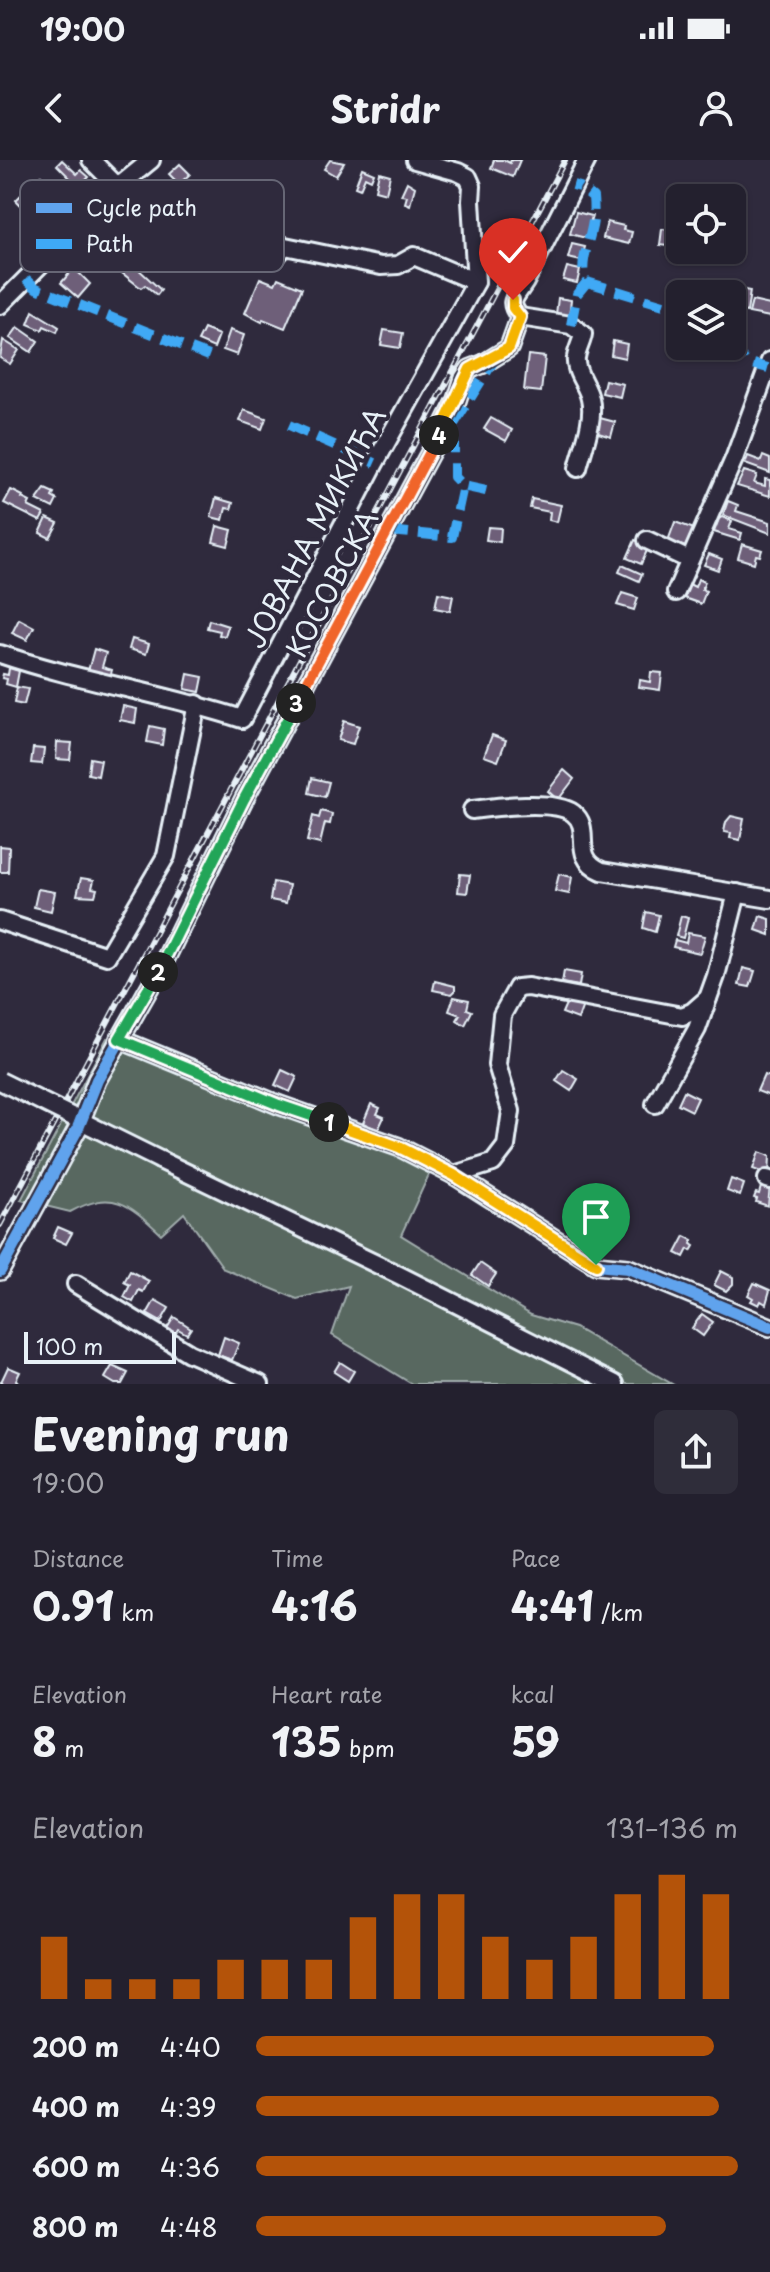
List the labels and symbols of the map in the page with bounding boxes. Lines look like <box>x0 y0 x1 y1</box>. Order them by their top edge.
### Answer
legend <box>20 180 284 272</box>
text: Cycle path <box>86 190 197 223</box>
pin <box>479 218 547 300</box>
text: Path <box>86 226 134 259</box>
street label: ЈОВАНА МИКИЋА <box>232 399 396 655</box>
pin: 4 <box>419 415 459 455</box>
street label: КОСОВСКА <box>274 502 388 664</box>
pin: 3 <box>276 683 316 723</box>
pin: 2 <box>138 952 178 992</box>
pin: 1 <box>309 1102 349 1142</box>
pin <box>562 1183 630 1265</box>
scale bar <box>24 1328 176 1364</box>

